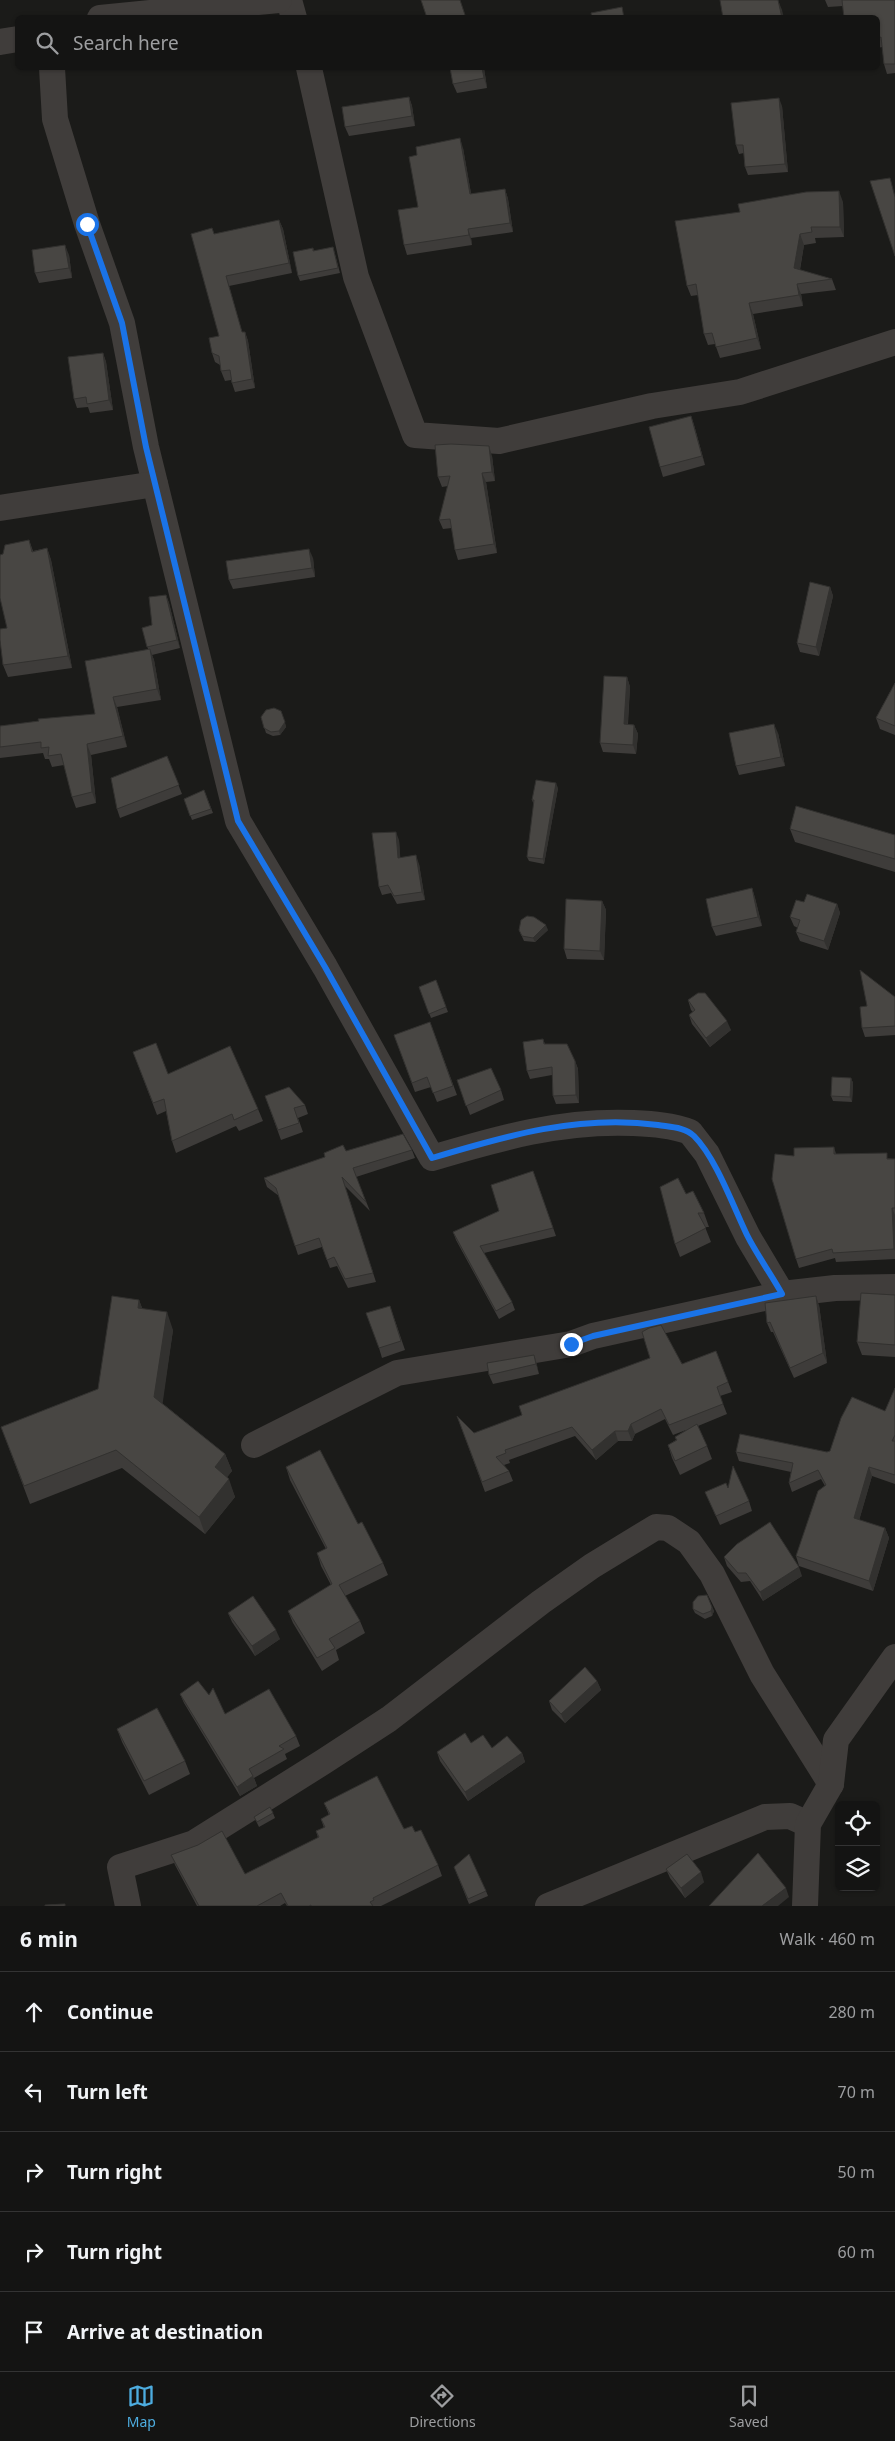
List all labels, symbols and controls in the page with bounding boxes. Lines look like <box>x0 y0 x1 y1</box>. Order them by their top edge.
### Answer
search box <box>15 15 880 70</box>
icon: search <box>33 29 61 57</box>
text: Search here <box>73 30 179 56</box>
route start <box>76 213 99 236</box>
route end <box>560 1333 583 1356</box>
map controls <box>835 1801 880 1891</box>
button: locate <box>835 1801 880 1846</box>
button: layers <box>835 1846 880 1891</box>
text: 6 min <box>20 1925 78 1953</box>
text: Walk · 460 m <box>780 1928 875 1950</box>
icon: ahead <box>20 1998 48 2026</box>
text: Continue <box>67 1999 153 2025</box>
text: 280 m <box>828 2001 875 2023</box>
icon: left <box>20 2078 48 2106</box>
text: Turn left <box>67 2079 148 2105</box>
text: 70 m <box>838 2081 875 2103</box>
icon: right <box>20 2158 48 2186</box>
text: Turn right <box>67 2159 162 2185</box>
text: 50 m <box>838 2161 875 2183</box>
icon: right <box>20 2238 48 2266</box>
text: Turn right <box>67 2239 162 2265</box>
text: 60 m <box>838 2241 875 2263</box>
icon: arrive <box>20 2318 48 2346</box>
text: Arrive at destination <box>67 2319 263 2345</box>
tab: Map <box>127 2382 156 2431</box>
tab: Directions <box>409 2382 476 2431</box>
tab: Saved <box>729 2382 768 2431</box>

